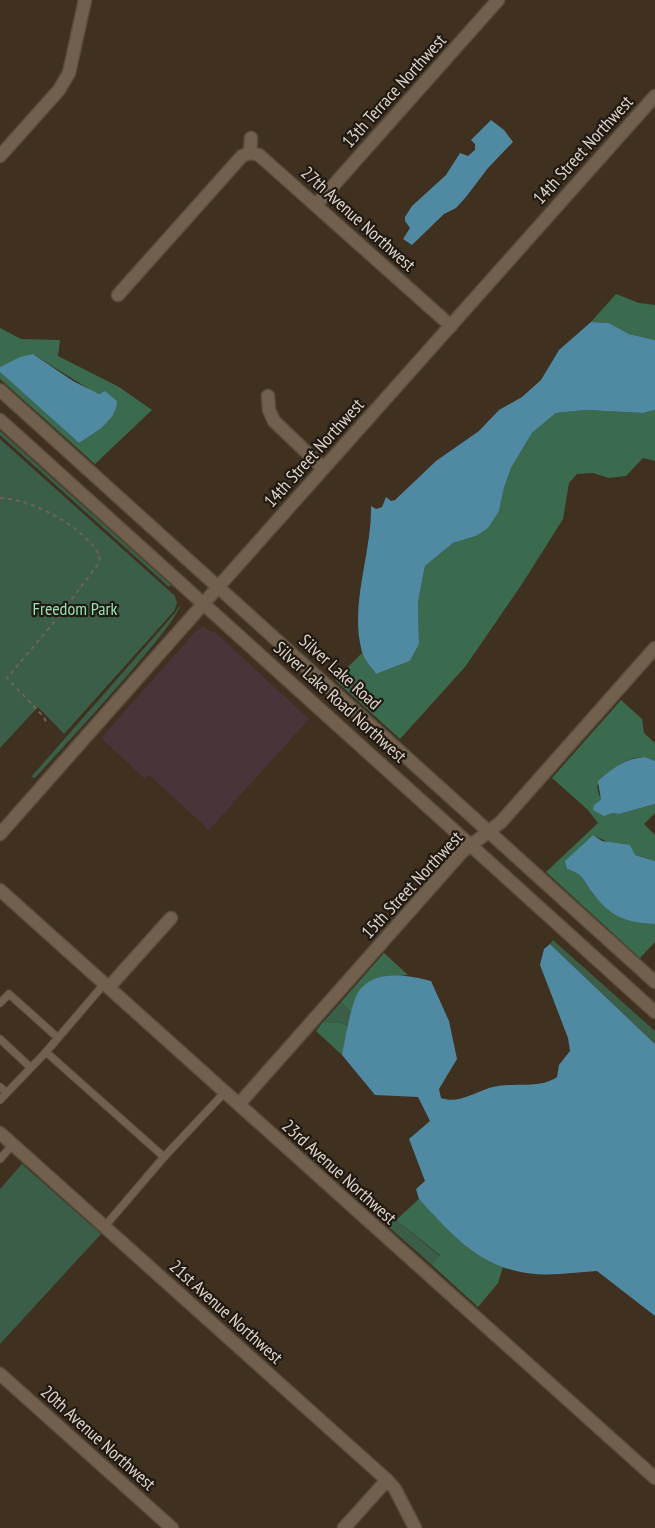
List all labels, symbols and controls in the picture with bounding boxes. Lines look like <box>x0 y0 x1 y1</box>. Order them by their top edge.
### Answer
street label: 13th Terrace Northwest <box>337 29 451 152</box>
street label: 14th Street Northwest <box>528 90 638 209</box>
street label: 27th Avenue Northwest <box>296 161 420 276</box>
street label: 14th Street Northwest <box>259 393 369 512</box>
park label: Freedom Park <box>33 597 117 620</box>
street label: Silver Lake Road <box>295 629 386 714</box>
street label: Silver Lake Road Northwest <box>269 636 411 767</box>
street label: 15th Street Northwest <box>356 826 467 943</box>
street label: 23rd Avenue Northwest <box>277 1114 401 1229</box>
street label: 21st Avenue Northwest <box>165 1255 288 1369</box>
street label: 20th Avenue Northwest <box>36 1380 160 1495</box>

